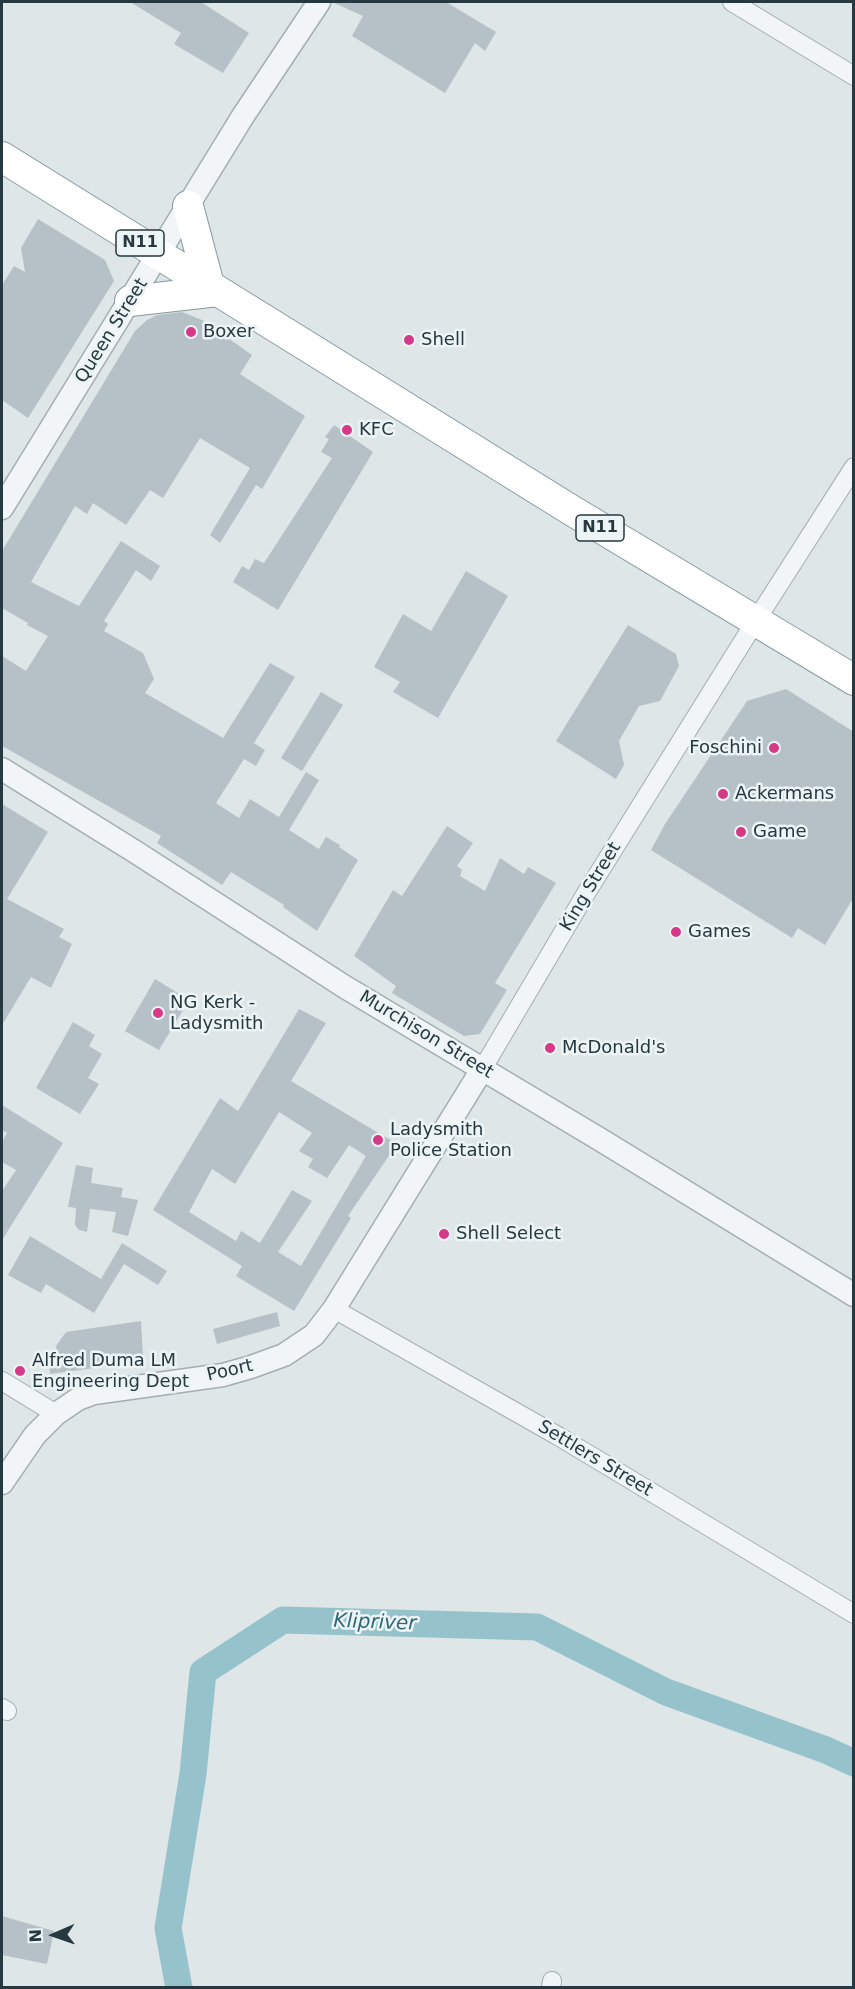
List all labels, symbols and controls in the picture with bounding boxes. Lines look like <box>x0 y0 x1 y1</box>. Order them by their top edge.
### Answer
road number: N11 <box>116 230 164 256</box>
street label: Queen Street <box>71 275 153 387</box>
place label: Boxer <box>203 321 254 343</box>
marker: Boxer <box>184 325 198 339</box>
place label: Shell <box>421 329 465 351</box>
marker: Shell <box>402 333 416 347</box>
place label: KFC <box>359 419 394 441</box>
marker: KFC <box>340 423 354 437</box>
road number: N11 <box>576 515 624 541</box>
place label: Foschini <box>689 737 762 759</box>
marker: Foschini <box>767 741 781 755</box>
place label: Ackermans <box>735 783 834 805</box>
marker: Ackermans <box>716 787 730 801</box>
place label: Game <box>753 821 807 843</box>
marker: Game <box>734 825 748 839</box>
street label: King Street <box>556 839 626 935</box>
place label: Games <box>688 921 751 943</box>
marker: Games <box>669 925 683 939</box>
street label: Murchison Street <box>355 986 497 1084</box>
place label: NG Kerk - Ladysmith <box>170 992 264 1034</box>
marker: NG Kerk - Ladysmith <box>151 1006 165 1020</box>
place label: McDonald's <box>562 1037 665 1059</box>
marker: McDonald's <box>543 1041 557 1055</box>
place label: Ladysmith Police Station <box>390 1119 512 1162</box>
marker: Ladysmith Police Station <box>371 1133 385 1147</box>
place label: Shell Select <box>456 1223 561 1245</box>
marker: Shell Select <box>437 1227 451 1241</box>
place label: Alfred Duma LM Engineering Dept <box>32 1350 189 1392</box>
street label: Poort <box>205 1355 255 1387</box>
marker: Alfred Duma LM Engineering Dept <box>13 1364 27 1378</box>
street label: Settlers Street <box>534 1416 656 1502</box>
water label: Klipriver <box>333 1610 417 1636</box>
north arrow <box>24 1905 84 1965</box>
text: N <box>26 1929 45 1943</box>

